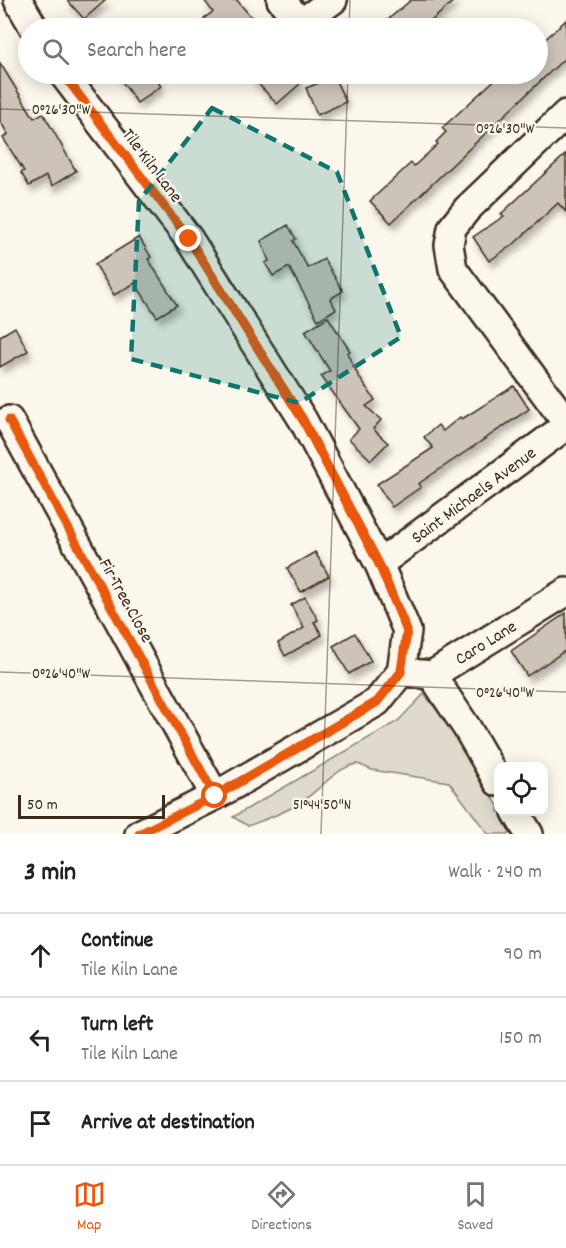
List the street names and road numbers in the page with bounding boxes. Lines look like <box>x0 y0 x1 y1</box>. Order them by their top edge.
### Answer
street label: Tile Kiln Lane <box>115 124 187 209</box>
street label: Saint Michaels Avenue <box>407 442 542 551</box>
street label: Fir Tree Close <box>91 555 158 648</box>
street label: Caro Lane <box>451 615 522 673</box>

